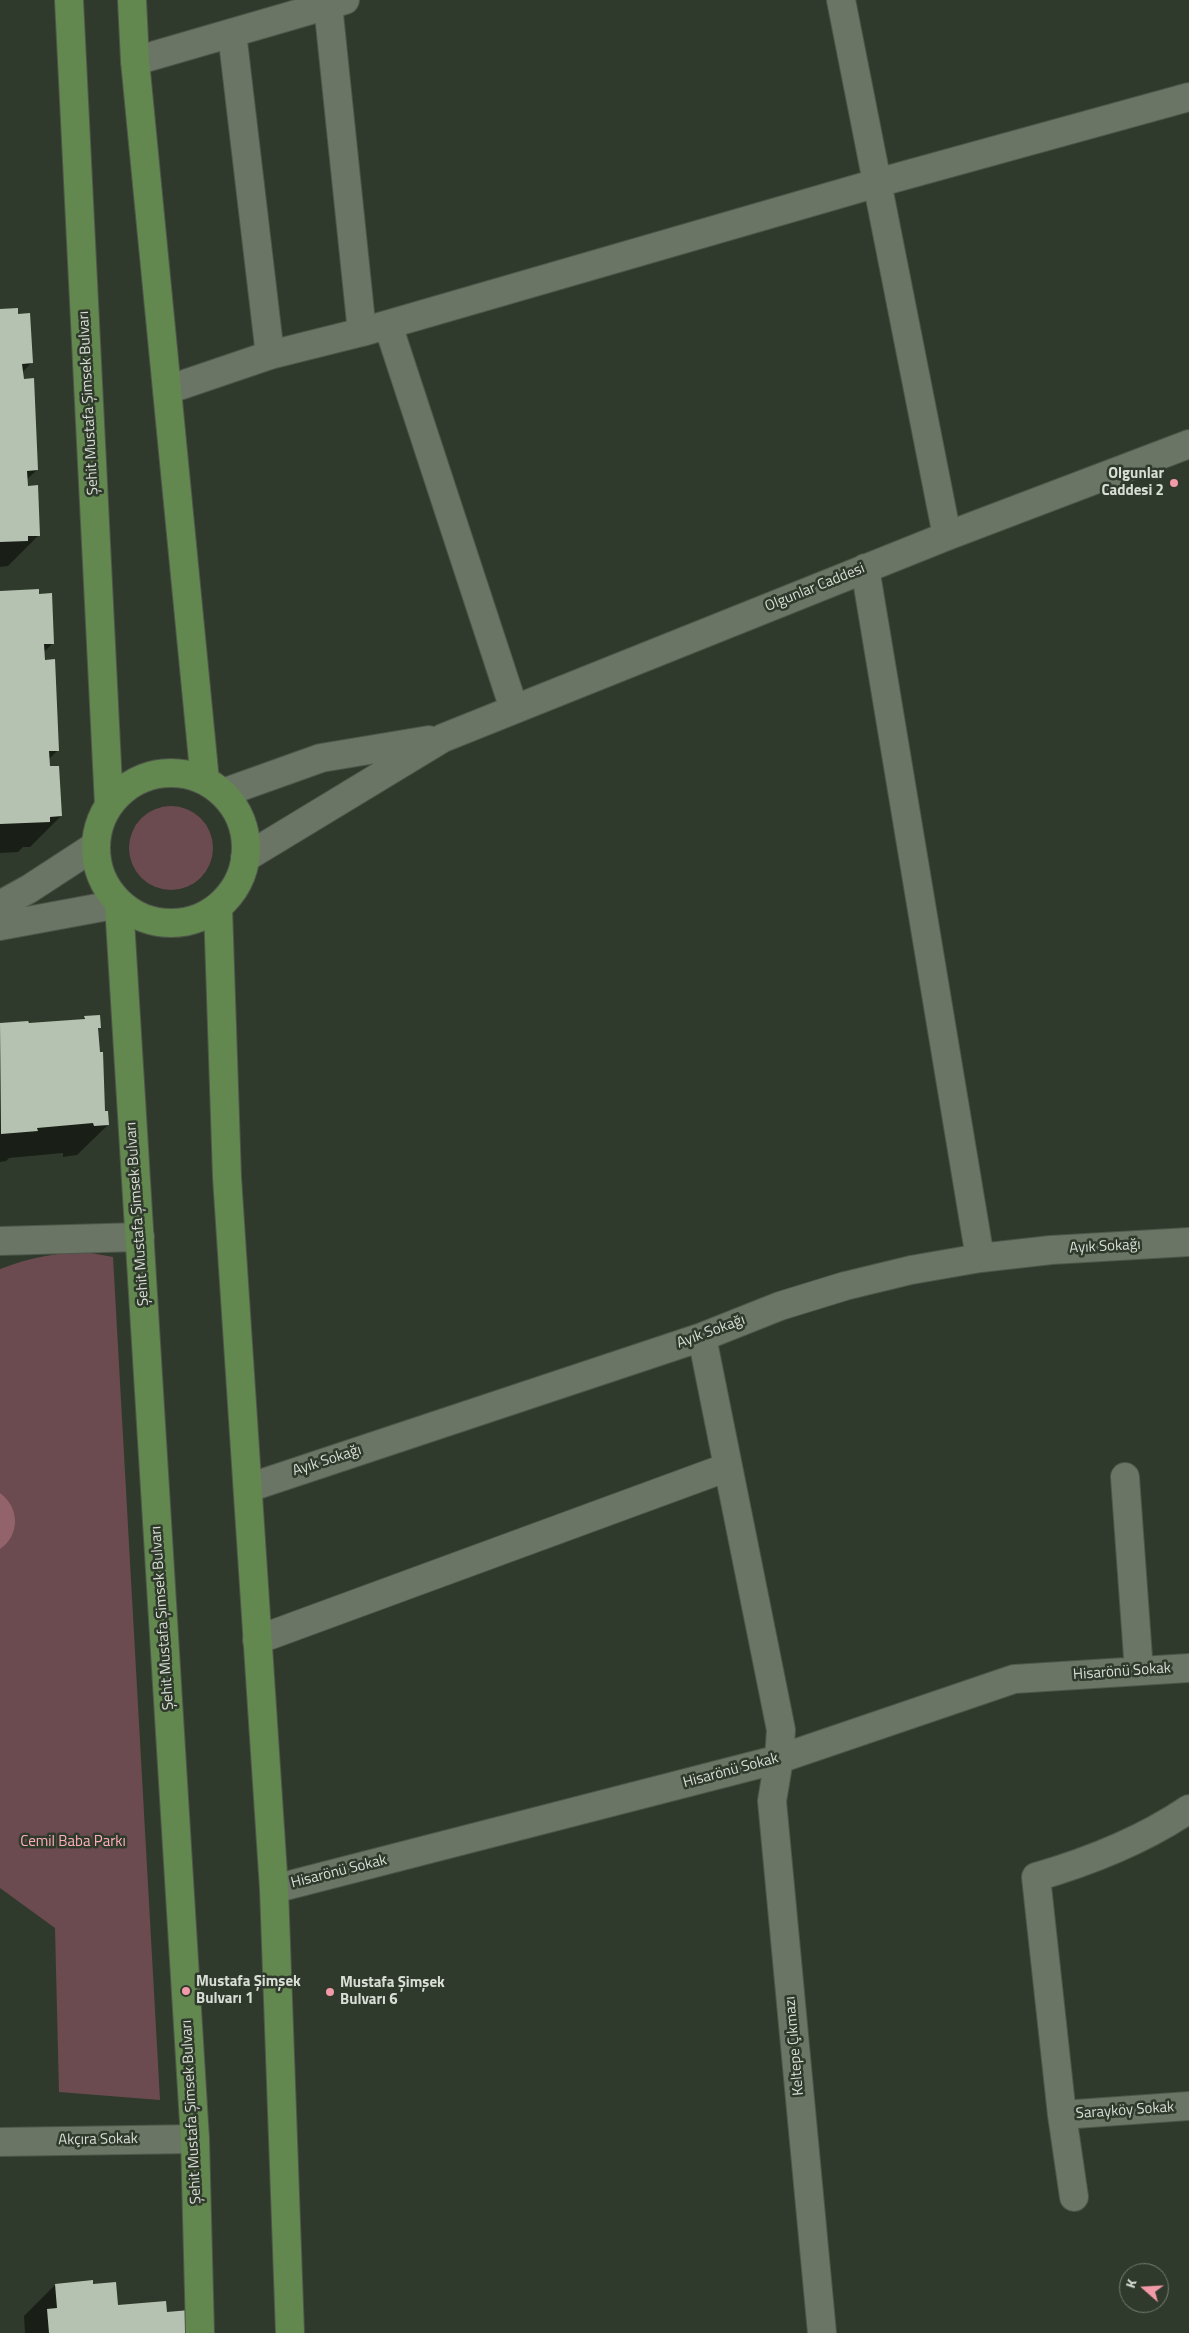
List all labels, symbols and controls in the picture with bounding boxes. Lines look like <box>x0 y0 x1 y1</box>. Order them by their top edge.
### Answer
street label: Şehit Mustafa Şimsek Bulvarı <box>75 310 103 496</box>
place label: Olgunlar Caddesi 2 <box>1101 465 1164 500</box>
marker: Olgunlar Caddesi 2 <box>1168 477 1180 489</box>
street label: Olgunlar Caddesi <box>763 560 867 616</box>
street label: Şehit Mustafa Şimsek Bulvarı <box>123 1121 153 1307</box>
street label: Ayık Sokağı <box>1069 1236 1141 1258</box>
street label: Ayık Sokağı <box>674 1311 748 1353</box>
street label: Ayık Sokağı <box>290 1441 364 1481</box>
street label: Şehit Mustafa Şimsek Bulvarı <box>148 1525 178 1711</box>
street label: Hisarönü Sokak <box>1072 1660 1172 1684</box>
street label: Hisarönü Sokak <box>681 1750 781 1792</box>
park label: Cemil Baba Parkı <box>20 1833 126 1851</box>
street label: Hisarönü Sokak <box>289 1851 389 1893</box>
place label: Mustafa Şimşek Bulvarı 1 <box>196 1973 301 2008</box>
place label: Mustafa Şimşek Bulvarı 6 <box>340 1974 445 2009</box>
marker: Mustafa Şimşek Bulvarı 1 <box>180 1985 192 1997</box>
marker: Mustafa Şimşek Bulvarı 6 <box>324 1986 336 1998</box>
street label: Keltepe Çıkmazı <box>782 1996 808 2096</box>
street label: Şehit Mustafa Şimsek Bulvarı <box>178 2019 206 2205</box>
street label: Sarayköy Sokak <box>1075 2099 1175 2123</box>
street label: Akçıra Sokak <box>58 2130 138 2150</box>
north arrow <box>1119 2263 1169 2313</box>
text: K <box>1119 2276 1142 2291</box>

